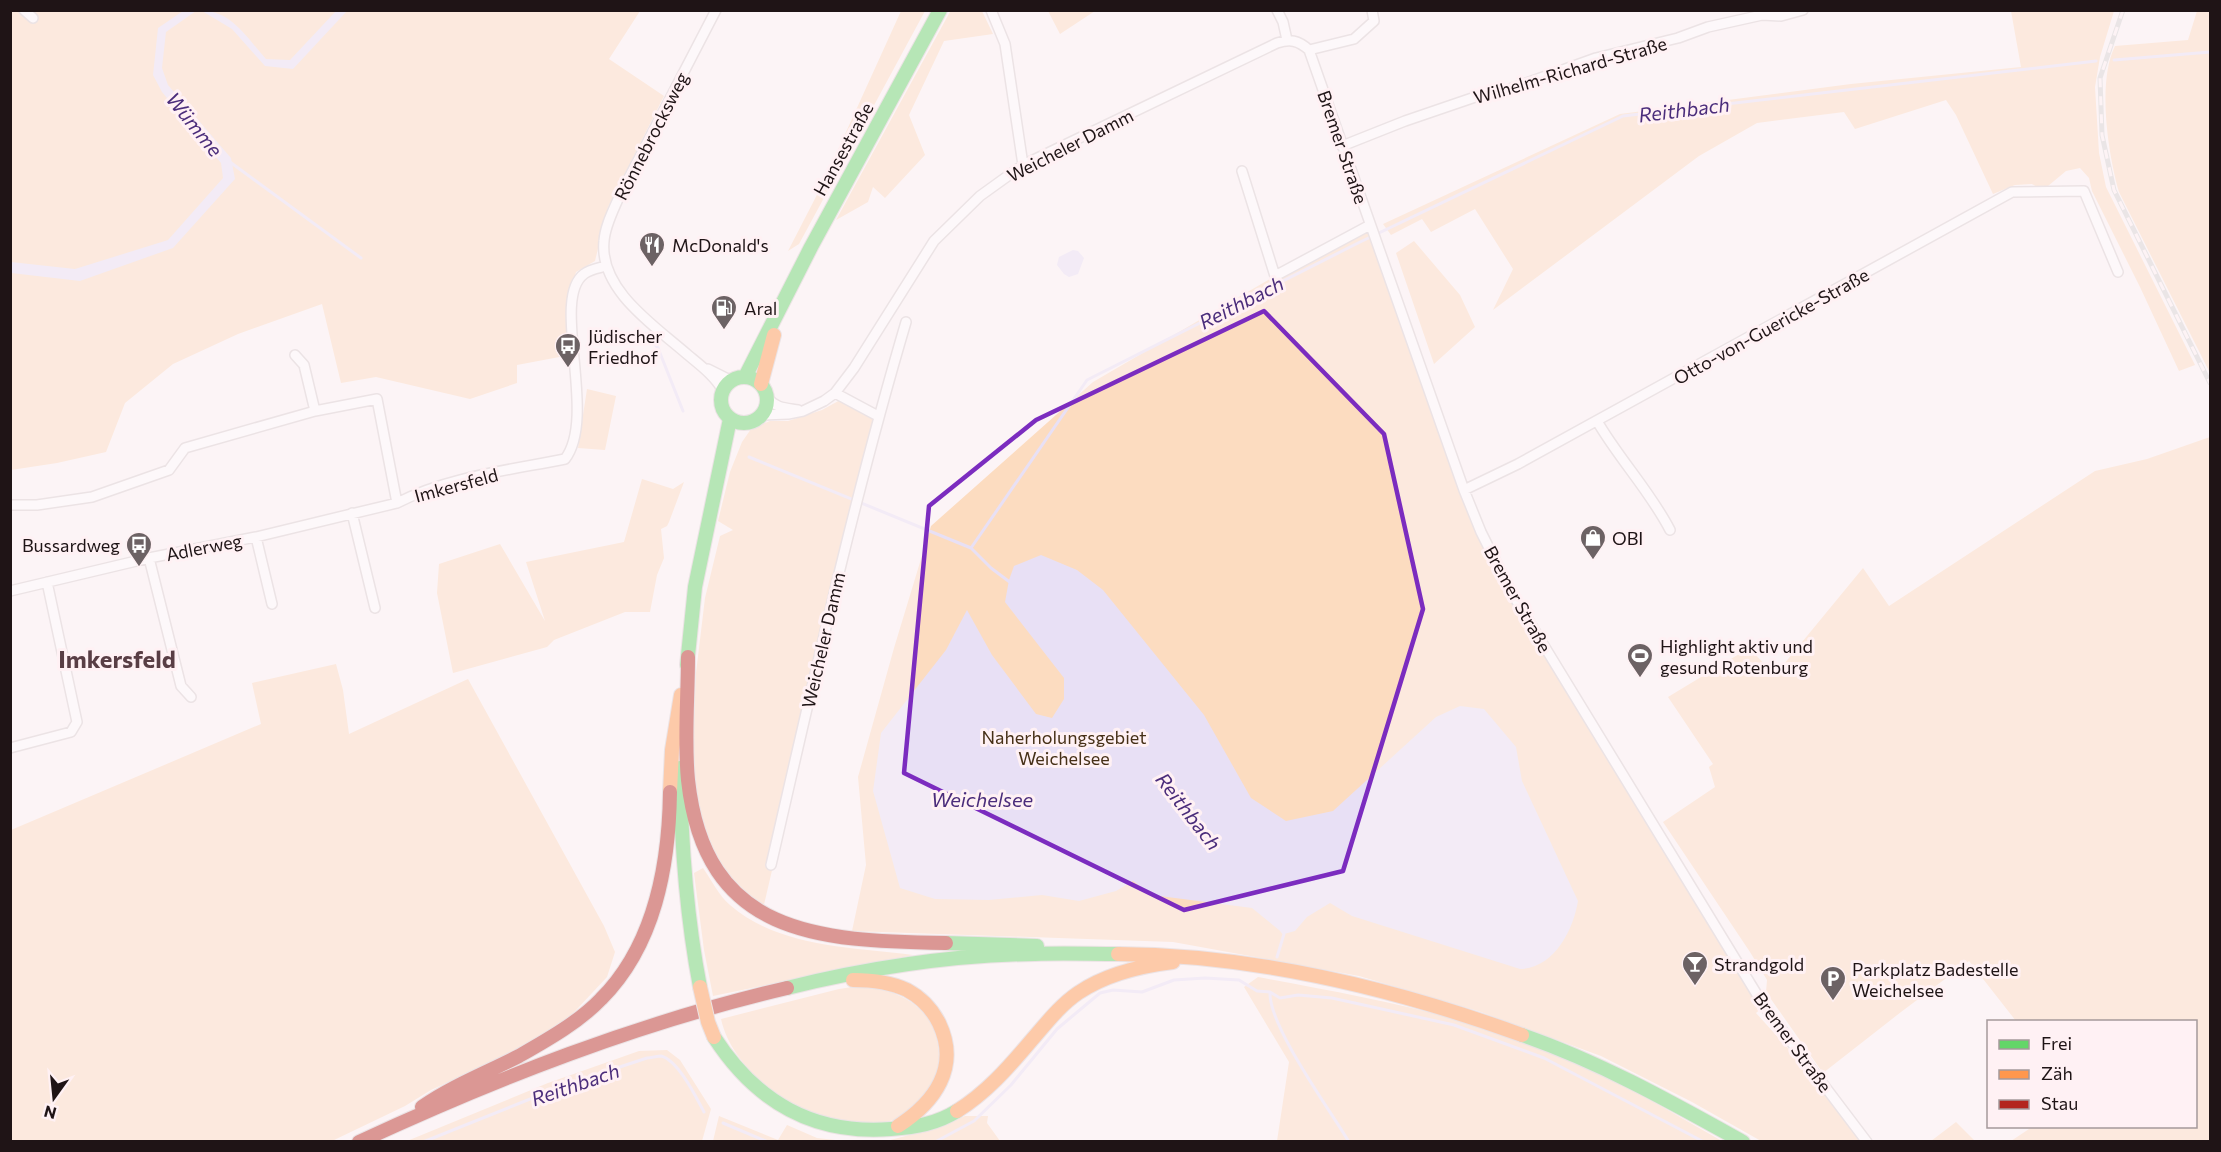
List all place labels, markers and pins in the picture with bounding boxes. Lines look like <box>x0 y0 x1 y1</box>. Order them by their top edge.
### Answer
restaurant icon: McDonald's <box>637 230 667 268</box>
place label: McDonald's <box>672 234 769 256</box>
fuel station icon: Aral <box>709 293 739 331</box>
place label: Aral <box>744 297 777 319</box>
place label: Jüdischer Friedhof <box>588 325 662 368</box>
bus stop icon: Jüdischer Friedhof <box>553 331 583 369</box>
shop icon: OBI <box>1578 523 1608 561</box>
place label: OBI <box>1612 527 1643 549</box>
bus stop icon: Bussardweg <box>124 530 154 568</box>
place label: Bussardweg <box>22 534 120 556</box>
place label: Highlight aktiv und gesund Rotenburg <box>1660 635 1813 678</box>
sports icon: Highlight aktiv und gesund Rotenburg <box>1625 641 1655 679</box>
bar icon: Strandgold <box>1680 949 1710 987</box>
place label: Strandgold <box>1714 953 1804 975</box>
place label: Parkplatz Badestelle Weichelsee <box>1852 958 2019 1001</box>
parking icon: Parkplatz Badestelle Weichelsee <box>1818 964 1848 1002</box>

